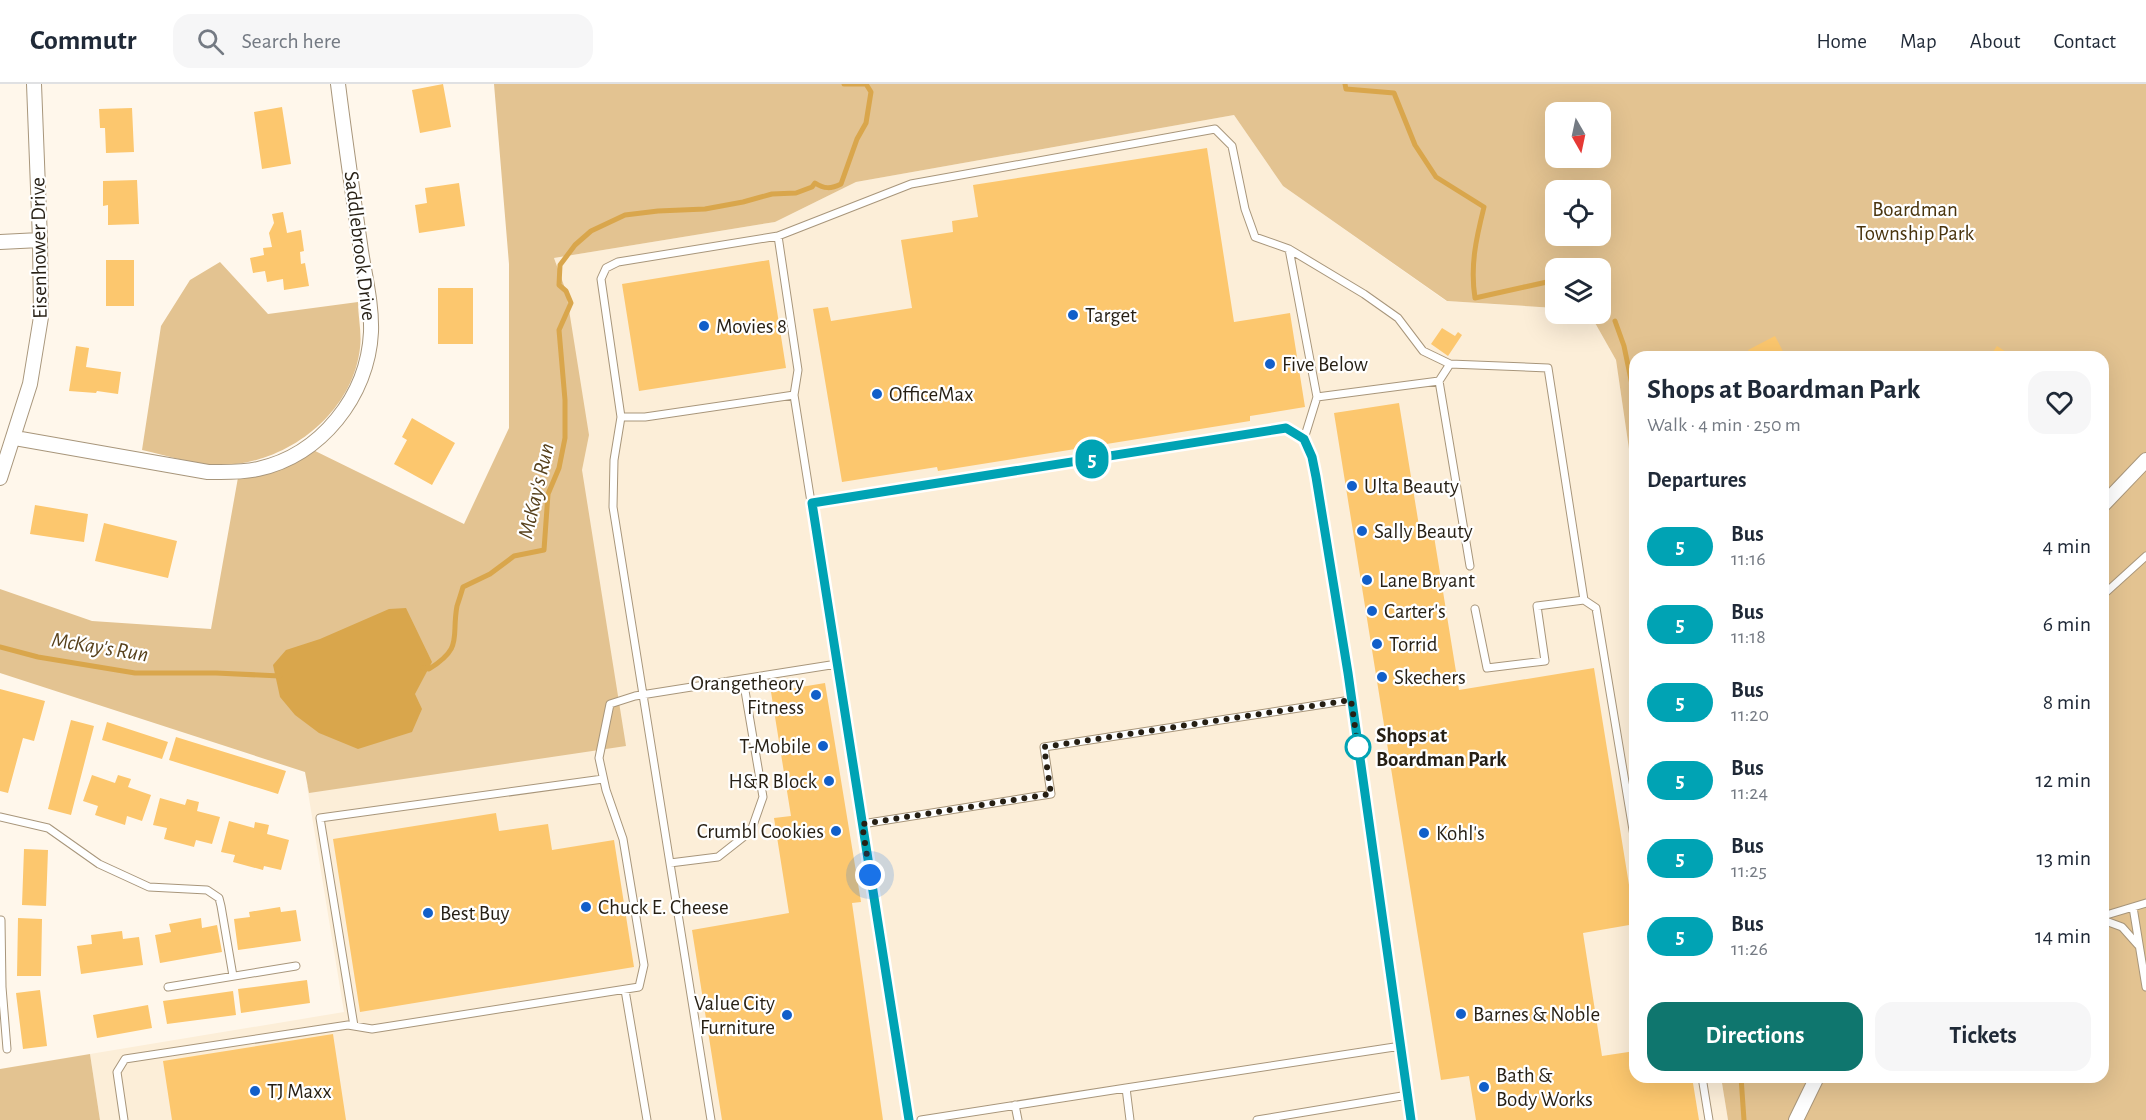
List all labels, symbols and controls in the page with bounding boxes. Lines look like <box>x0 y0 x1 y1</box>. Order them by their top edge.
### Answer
search box <box>173 14 593 68</box>
icon: search <box>194 25 227 58</box>
text: Commutr <box>30 27 137 55</box>
text: Search here <box>242 30 341 52</box>
text: Home <box>1816 31 1867 52</box>
text: Map <box>1900 31 1937 52</box>
text: About <box>1970 31 2020 52</box>
text: Contact <box>2053 31 2116 52</box>
north arrow <box>1545 102 1611 168</box>
map controls <box>1545 102 1611 324</box>
street label: Saddlebrook Drive <box>340 170 380 322</box>
street label: Eisenhower Drive <box>27 177 51 319</box>
button: locate <box>1545 180 1611 246</box>
park label: Boardman Township Park <box>1856 199 1974 244</box>
button: layers <box>1545 258 1611 324</box>
place label: Target <box>1085 305 1137 326</box>
marker: Target <box>1066 308 1080 322</box>
place label: Movies 8 <box>716 316 787 337</box>
marker: Movies 8 <box>697 319 711 333</box>
place label: Five Below <box>1282 354 1368 375</box>
marker: Five Below <box>1263 357 1277 371</box>
button: heart <box>2028 371 2091 434</box>
text: Shops at Boardman Park <box>1647 376 1920 404</box>
place label: OfficeMax <box>889 384 973 405</box>
marker: OfficeMax <box>870 387 884 401</box>
text: Walk · 4 min · 250 m <box>1647 415 1801 435</box>
line badge: 5 <box>1072 440 1112 478</box>
water label: McKay's Run <box>514 441 558 541</box>
text: 5 <box>1087 449 1097 470</box>
text: Departures <box>1647 469 1747 491</box>
place label: Ulta Beauty <box>1364 476 1459 497</box>
marker: Ulta Beauty <box>1345 479 1359 493</box>
place label: Sally Beauty <box>1374 521 1473 542</box>
text: Bus <box>1731 523 1764 545</box>
marker: Sally Beauty <box>1355 524 1369 538</box>
text: 4 min <box>2043 535 2091 557</box>
text: 5 <box>1675 536 1685 557</box>
text: 11:16 <box>1731 549 1766 569</box>
place label: Lane Bryant <box>1379 570 1475 591</box>
marker: Lane Bryant <box>1360 573 1374 587</box>
place label: Carter's <box>1384 601 1446 622</box>
text: Bus <box>1731 601 1764 623</box>
marker: Carter's <box>1365 604 1379 618</box>
text: 6 min <box>2043 613 2091 635</box>
text: 5 <box>1675 614 1685 635</box>
text: 11:18 <box>1731 627 1766 647</box>
water label: McKay's Run <box>50 629 150 665</box>
place label: Torrid <box>1389 634 1438 655</box>
marker: Torrid <box>1370 637 1384 651</box>
place label: Skechers <box>1394 667 1466 688</box>
marker: Skechers <box>1375 670 1389 684</box>
place label: Orangetheory Fitness <box>690 673 804 718</box>
text: Bus <box>1731 679 1764 701</box>
marker: Orangetheory Fitness <box>809 688 823 702</box>
text: 8 min <box>2043 691 2091 713</box>
text: 5 <box>1675 692 1685 713</box>
text: 11:20 <box>1731 705 1769 725</box>
place label: Shops at Boardman Park <box>1376 725 1507 770</box>
marker: Shops at Boardman Park <box>1345 734 1371 760</box>
place label: T-Mobile <box>739 736 811 757</box>
marker: T-Mobile <box>816 739 830 753</box>
text: Bus <box>1731 757 1764 779</box>
text: 12 min <box>2036 769 2091 791</box>
text: 5 <box>1675 770 1685 791</box>
place label: H&R Block <box>729 771 817 792</box>
marker: H&R Block <box>822 774 836 788</box>
text: 11:24 <box>1731 783 1768 803</box>
place label: Crumbl Cookies <box>697 821 824 842</box>
place label: Kohl's <box>1436 823 1485 844</box>
marker: Crumbl Cookies <box>829 824 843 838</box>
marker: Kohl's <box>1417 826 1431 840</box>
text: Bus <box>1731 835 1764 857</box>
text: 13 min <box>2036 847 2091 869</box>
text: 5 <box>1675 848 1685 869</box>
your location <box>855 860 885 890</box>
text: 11:25 <box>1731 861 1767 881</box>
place label: Chuck E. Cheese <box>598 897 729 918</box>
marker: Chuck E. Cheese <box>579 900 593 914</box>
place label: Best Buy <box>440 903 509 924</box>
marker: Best Buy <box>421 906 435 920</box>
text: Bus <box>1731 913 1764 935</box>
text: 14 min <box>2035 925 2091 947</box>
text: 5 <box>1675 926 1685 947</box>
text: 11:26 <box>1731 939 1768 959</box>
place label: Value City Furniture <box>694 993 775 1038</box>
button: Directions <box>1647 1002 1863 1071</box>
button: Tickets <box>1875 1002 2091 1071</box>
place label: Barnes & Noble <box>1473 1004 1600 1025</box>
marker: Barnes & Noble <box>1454 1007 1468 1021</box>
marker: Value City Furniture <box>780 1008 794 1022</box>
place label: Bath & Body Works <box>1496 1065 1593 1110</box>
marker: Bath & Body Works <box>1477 1080 1491 1094</box>
place label: TJ Maxx <box>267 1081 332 1102</box>
marker: TJ Maxx <box>248 1084 262 1098</box>

